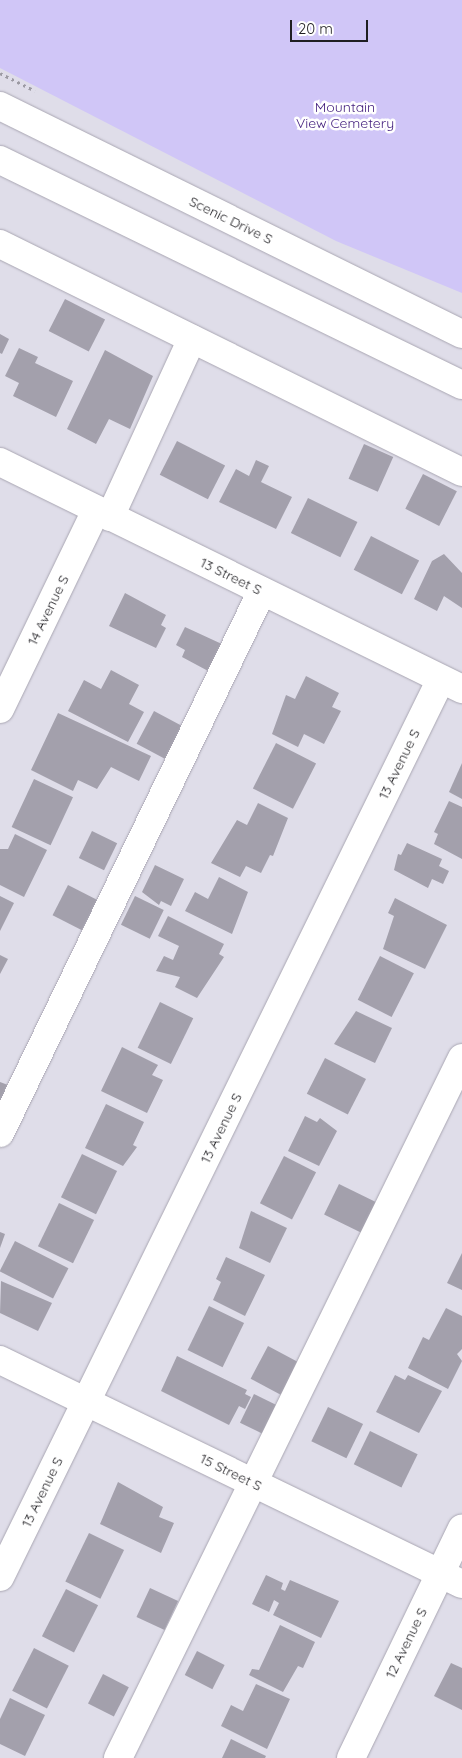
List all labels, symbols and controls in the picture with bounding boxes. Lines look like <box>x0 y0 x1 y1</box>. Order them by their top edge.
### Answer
scale bar <box>292 10 370 42</box>
text: 20 m <box>298 19 333 38</box>
park label: Mountain View Cemetery <box>296 99 394 132</box>
street label: Scenic Drive S <box>187 193 275 247</box>
street label: 13 Street S <box>198 554 264 598</box>
street label: 14 Avenue S <box>24 572 72 648</box>
street label: 13 Avenue S <box>375 726 423 802</box>
street label: 13 Avenue S <box>197 1090 245 1166</box>
street label: 15 Street S <box>197 1450 265 1494</box>
street label: 13 Avenue S <box>18 1454 66 1530</box>
street label: 12 Avenue S <box>382 1605 430 1681</box>

